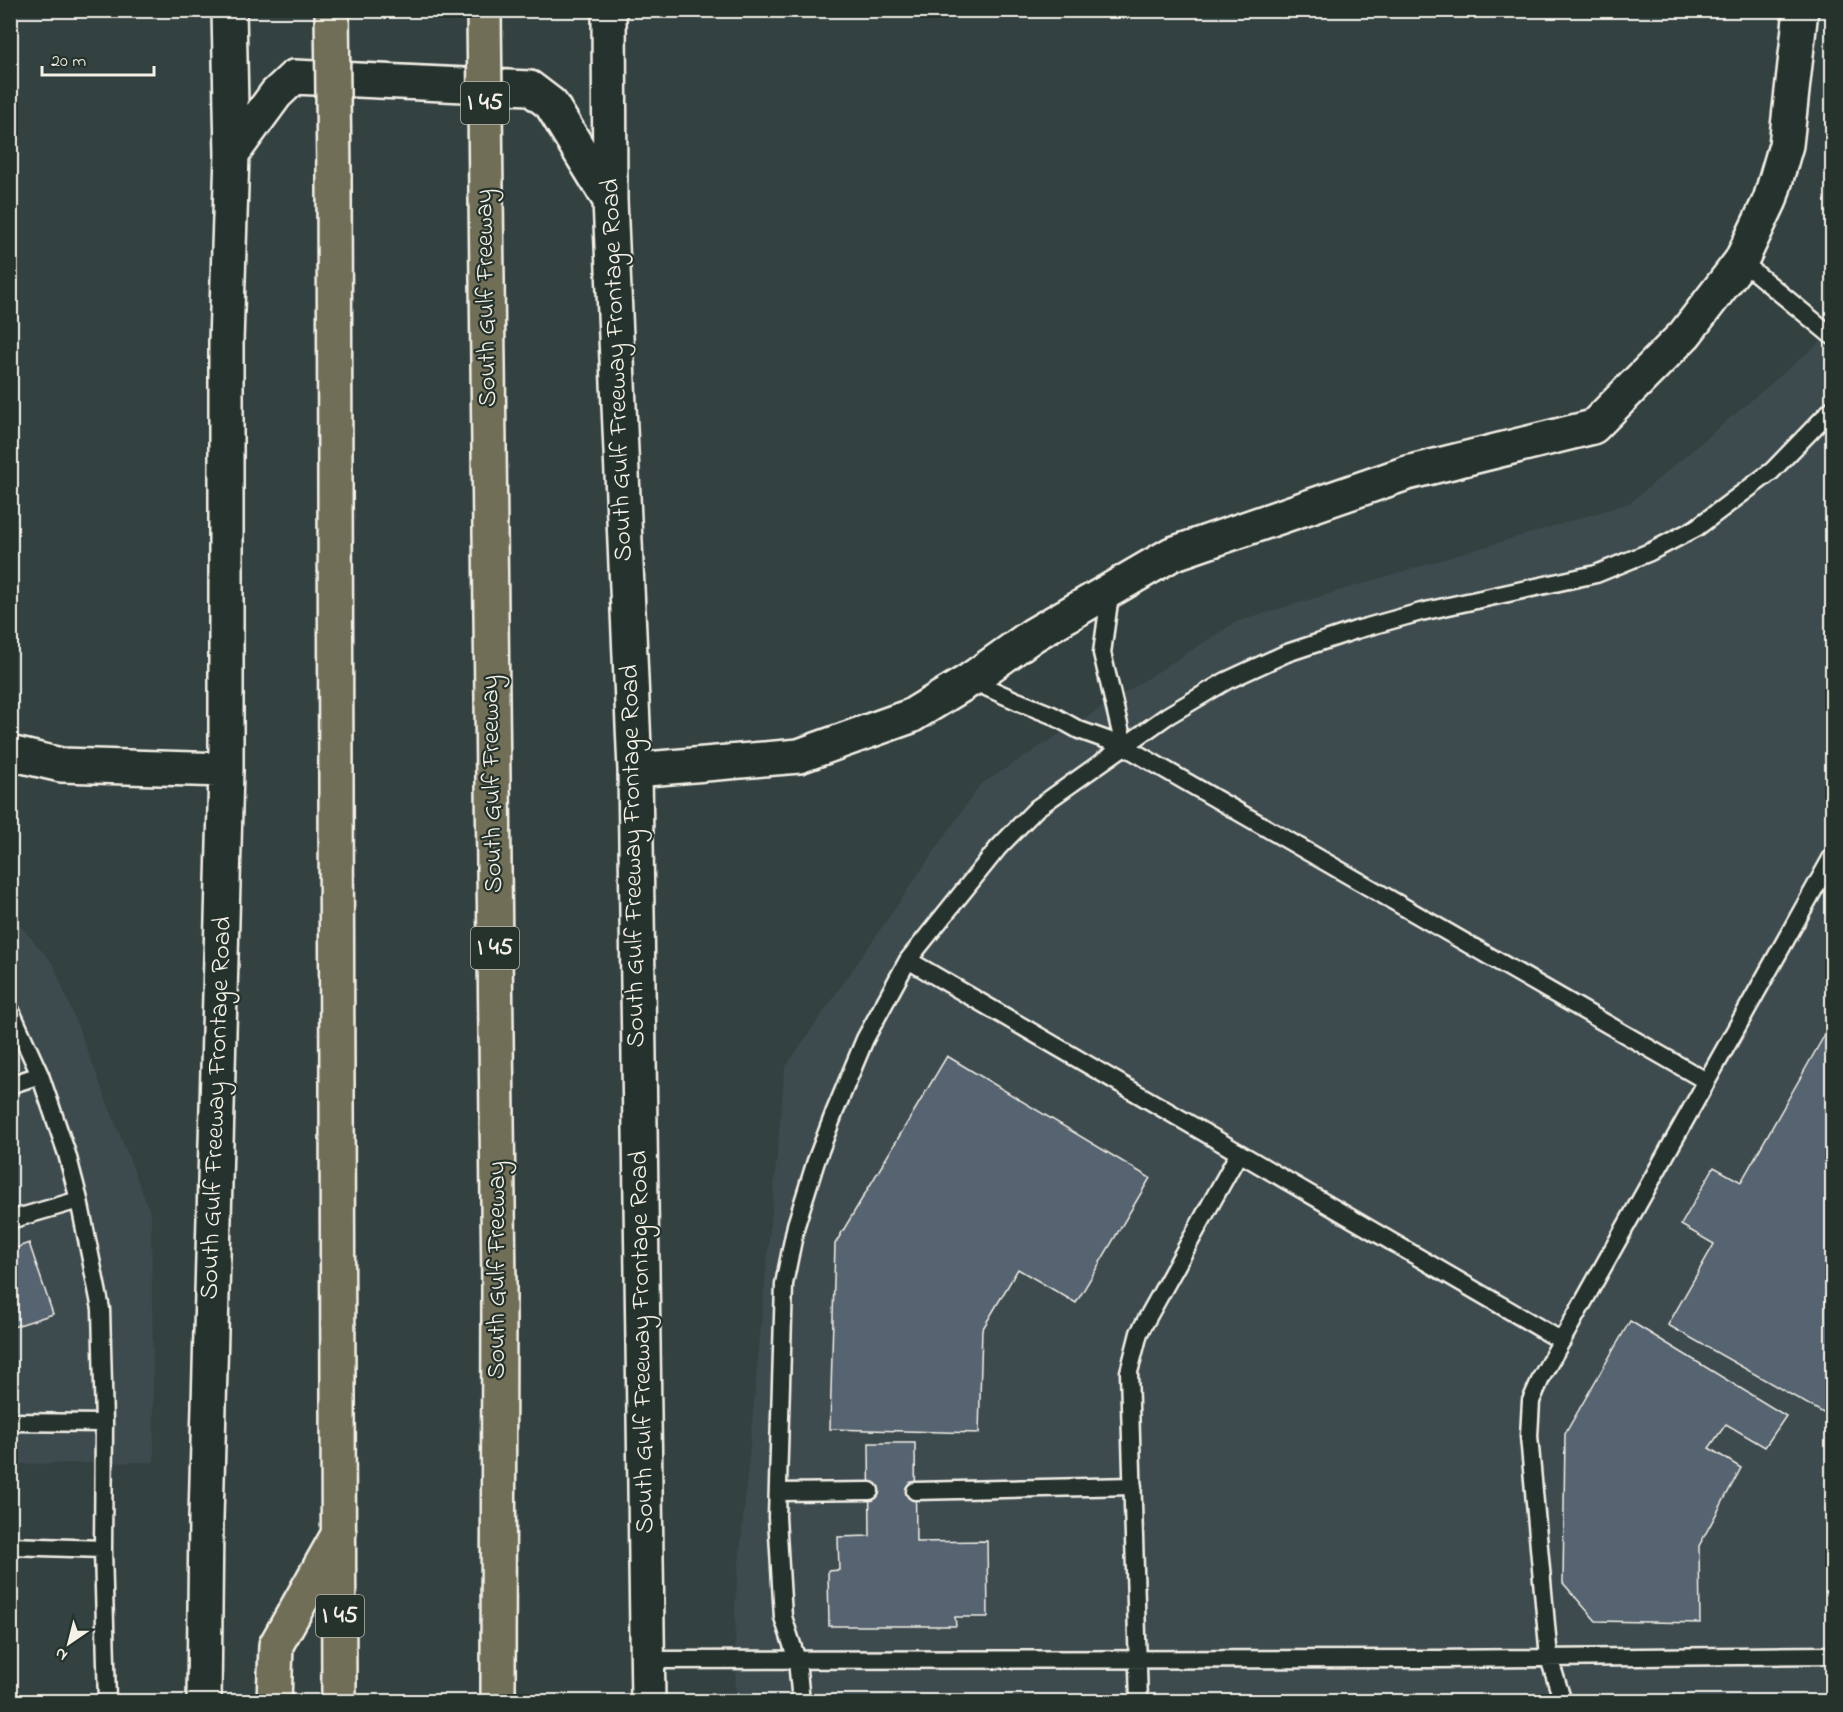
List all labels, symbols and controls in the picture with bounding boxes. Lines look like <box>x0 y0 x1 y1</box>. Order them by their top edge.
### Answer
scale bar <box>42 39 154 77</box>
text: 20 m <box>51 49 86 75</box>
road number: I 45 <box>461 82 509 124</box>
street label: South Gulf Freeway Frontage Road <box>592 177 644 562</box>
street label: South Gulf Freeway <box>466 189 508 407</box>
street label: South Gulf Freeway Frontage Road <box>612 664 656 1048</box>
street label: South Gulf Freeway <box>472 675 514 893</box>
street label: South Gulf Freeway Frontage Road <box>191 915 243 1300</box>
road number: I 45 <box>471 927 519 969</box>
street label: South Gulf Freeway Frontage Road <box>621 1150 665 1534</box>
street label: South Gulf Freeway <box>479 1161 517 1379</box>
road number: I 45 <box>316 1595 364 1637</box>
north arrow <box>39 1613 99 1673</box>
text: N <box>50 1641 73 1667</box>

